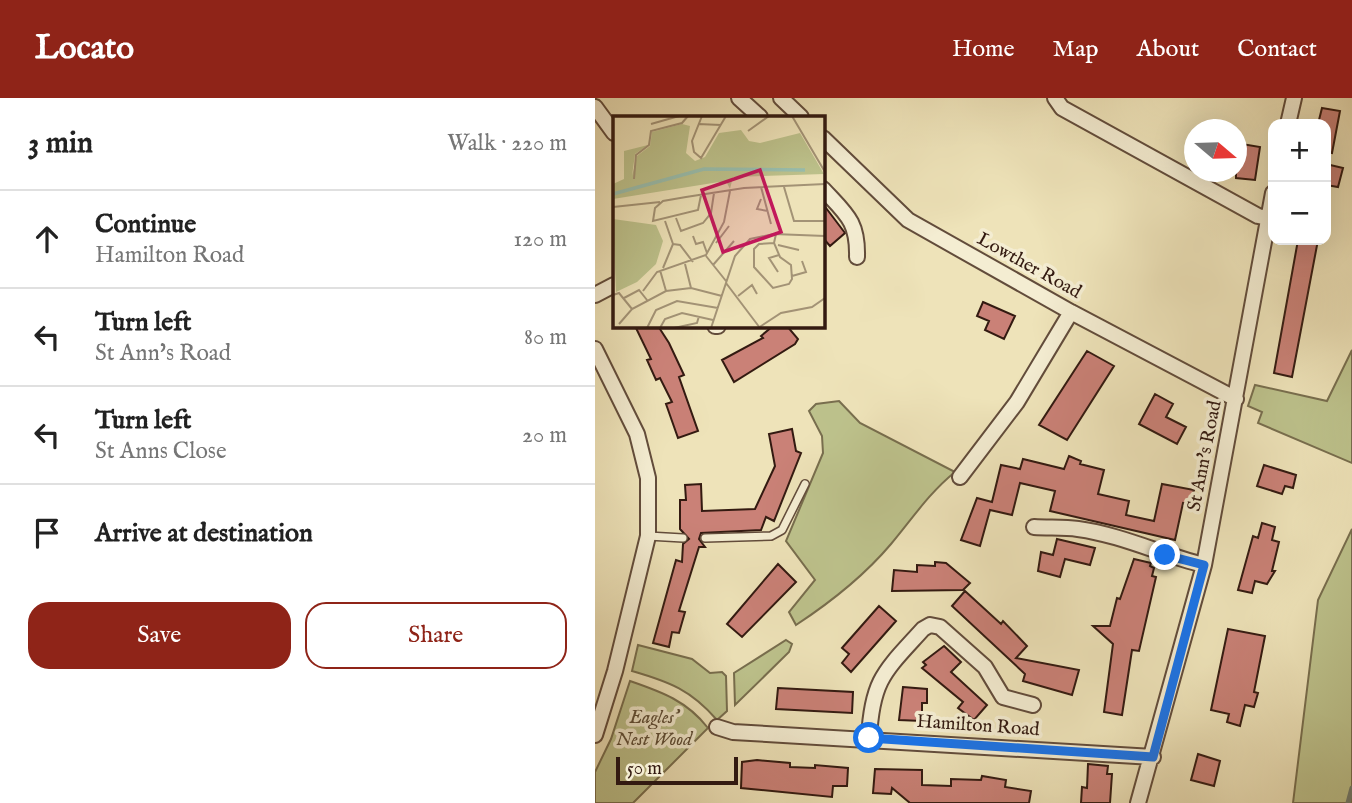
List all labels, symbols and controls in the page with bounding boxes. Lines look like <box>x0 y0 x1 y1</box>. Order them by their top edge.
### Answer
text: Locato <box>35 28 134 70</box>
text: Home <box>952 34 1015 65</box>
text: Map <box>1053 34 1099 65</box>
text: About <box>1137 34 1199 65</box>
text: Contact <box>1237 34 1317 65</box>
inset map <box>613 116 824 327</box>
north arrow <box>1184 119 1247 182</box>
map controls <box>1268 119 1331 245</box>
button: + <box>1268 119 1331 182</box>
text: 3 min <box>28 125 93 163</box>
text: Walk · 220 m <box>447 129 567 158</box>
button: − <box>1268 182 1331 245</box>
text: Continue <box>95 208 196 241</box>
icon: ahead <box>28 220 66 258</box>
text: 120 m <box>514 225 567 254</box>
street label: Lowther Road <box>973 227 1086 305</box>
text: Hamilton Road <box>95 241 244 270</box>
text: Turn left <box>95 306 192 339</box>
icon: left <box>28 318 66 356</box>
text: 80 m <box>524 323 567 352</box>
text: St Ann's Road <box>95 339 231 368</box>
street label: St Ann's Road <box>1182 398 1228 513</box>
text: Turn left <box>95 404 192 437</box>
icon: left <box>28 416 66 454</box>
text: 20 m <box>522 421 567 450</box>
text: St Anns Close <box>95 437 227 466</box>
icon: arrive <box>28 514 66 552</box>
text: Arrive at destination <box>95 517 313 550</box>
route end <box>1149 539 1180 570</box>
button: Save <box>28 602 291 669</box>
button: Share <box>305 602 567 669</box>
park label: Eagles' Nest Wood <box>616 706 693 752</box>
street label: Hamilton Road <box>916 710 1041 742</box>
route start <box>853 722 884 753</box>
scale bar <box>616 754 739 786</box>
text: 50 m <box>627 757 662 781</box>

